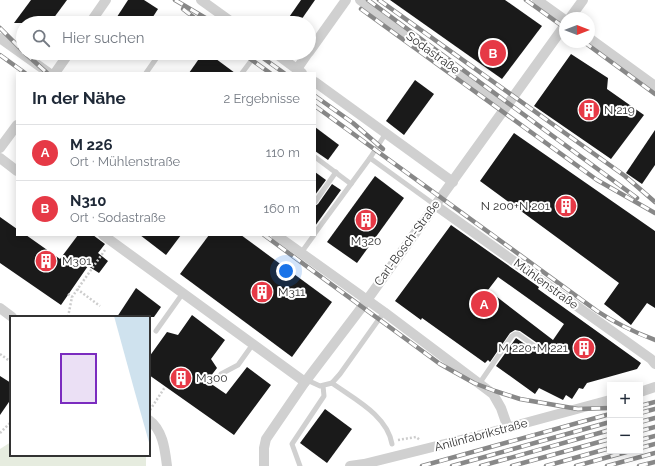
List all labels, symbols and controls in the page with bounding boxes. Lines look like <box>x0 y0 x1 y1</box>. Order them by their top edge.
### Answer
north arrow <box>559 12 595 48</box>
search box <box>16 16 316 60</box>
icon: search <box>30 27 52 49</box>
text: Hier suchen <box>62 29 145 47</box>
street label: Sodastraße <box>404 29 462 77</box>
pin: B <box>480 38 506 68</box>
text: In der Nähe <box>32 88 126 108</box>
text: 2 Ergebnisse <box>223 91 300 106</box>
building icon: N 219 <box>576 97 602 123</box>
place label: N 219 <box>604 103 635 117</box>
text: M 226 <box>70 136 113 154</box>
text: A <box>41 145 49 160</box>
text: 110 m <box>266 145 300 160</box>
text: Ort · Mühlenstraße <box>70 154 180 169</box>
text: N310 <box>70 192 106 210</box>
building icon: N 200+N 201 <box>553 193 579 219</box>
street label: Carl-Bosch-Straße <box>371 198 443 288</box>
place label: N 200+N 201 <box>481 199 550 213</box>
text: B <box>41 201 49 216</box>
text: 160 m <box>263 201 300 216</box>
building icon: M320 <box>353 207 379 233</box>
text: Ort · Sodastraße <box>70 210 166 225</box>
place label: M320 <box>351 234 381 248</box>
building icon: M301 <box>33 248 59 274</box>
place label: M301 <box>62 254 91 268</box>
street label: Mühlenstraße <box>511 256 581 312</box>
your location <box>276 261 296 281</box>
building icon: M311 <box>249 279 275 305</box>
place label: M311 <box>278 285 305 299</box>
pin: A <box>471 289 497 319</box>
inset map <box>10 316 150 456</box>
building icon: M 220+M 221 <box>571 335 597 361</box>
place label: M 220+M 221 <box>498 341 568 355</box>
building icon: M300 <box>168 365 194 391</box>
place label: M300 <box>196 371 228 385</box>
map controls <box>607 382 643 454</box>
button: + <box>607 382 643 418</box>
street label: Anilinfabrikstraße <box>433 416 529 454</box>
button: − <box>607 418 643 454</box>

